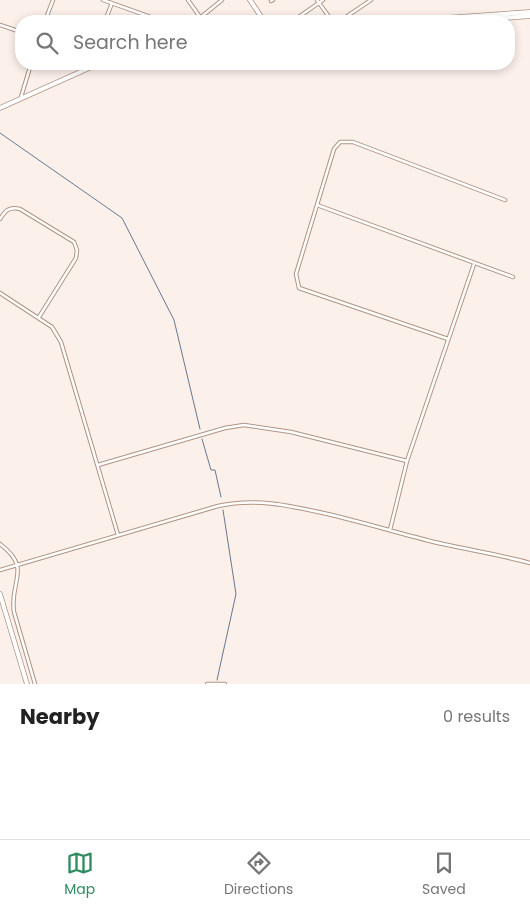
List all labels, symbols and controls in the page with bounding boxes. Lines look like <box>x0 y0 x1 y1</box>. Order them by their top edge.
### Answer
search box <box>15 15 515 70</box>
icon: search <box>33 29 61 57</box>
text: Search here <box>73 29 187 56</box>
text: Nearby <box>20 702 100 731</box>
text: 0 results <box>443 705 510 728</box>
tab: Map <box>64 849 95 900</box>
tab: Directions <box>224 849 293 900</box>
tab: Saved <box>422 849 466 900</box>

